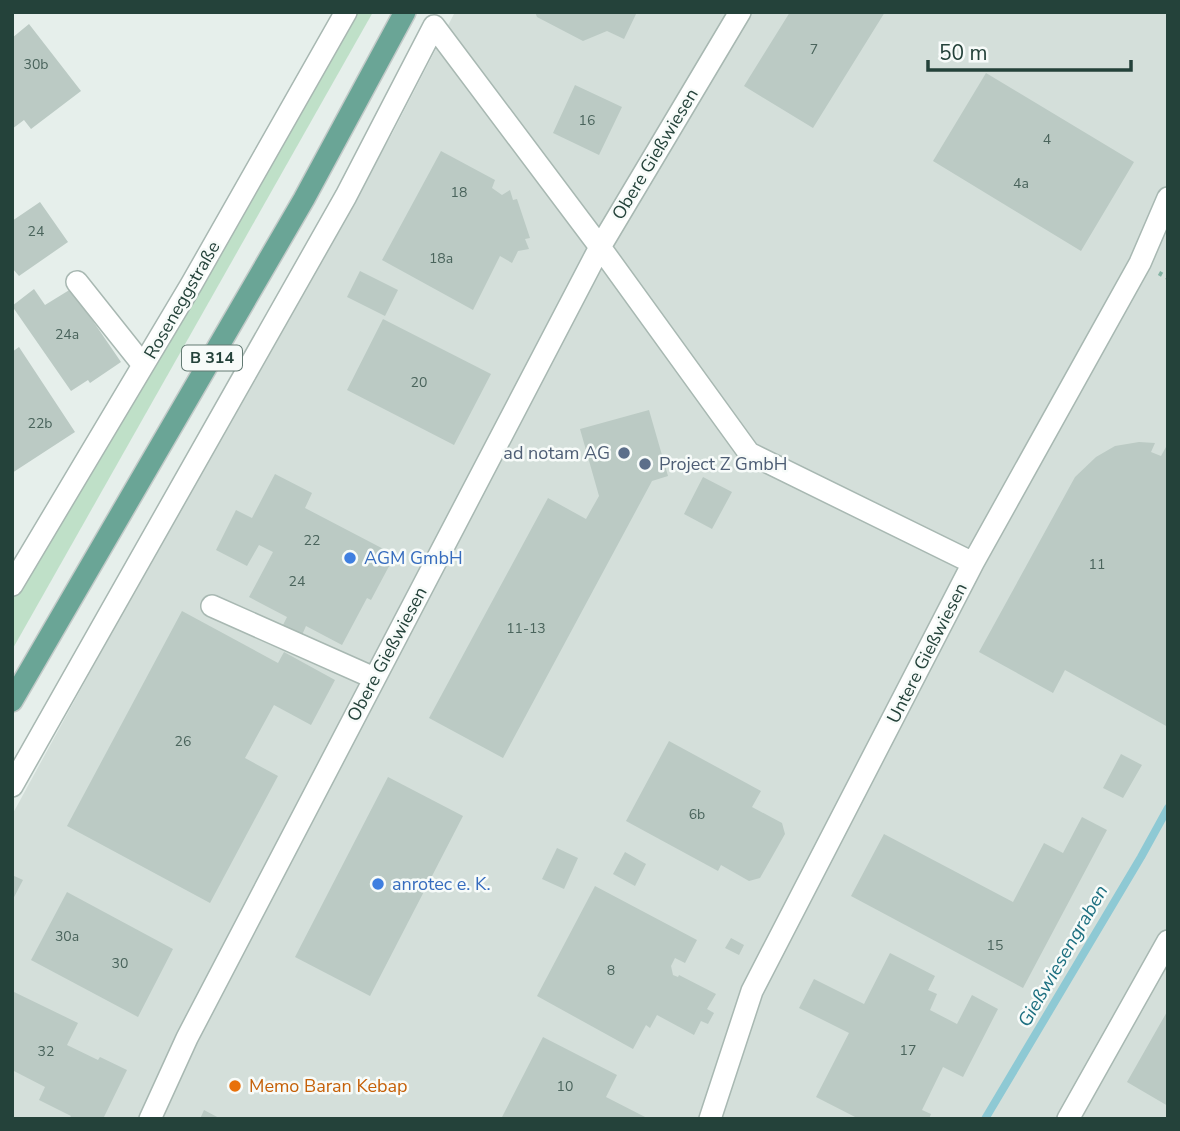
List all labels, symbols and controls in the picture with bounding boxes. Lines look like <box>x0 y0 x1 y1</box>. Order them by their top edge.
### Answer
scale bar <box>928 28 1131 72</box>
text: 50 m <box>939 39 988 67</box>
house number: 7 <box>810 40 818 59</box>
house number: 30b <box>24 55 48 74</box>
street label: Obere Gießwiesen <box>606 84 704 224</box>
house number: 16 <box>579 111 595 130</box>
house number: 4 <box>1043 130 1051 149</box>
house number: 4a <box>1013 174 1029 193</box>
house number: 18 <box>451 183 467 202</box>
house number: 24 <box>28 222 44 241</box>
street label: Roseneggstraße <box>139 237 225 363</box>
house number: 18a <box>429 249 453 268</box>
house number: 24a <box>55 325 79 344</box>
road number: B 314 <box>182 346 242 370</box>
house number: 20 <box>411 373 427 392</box>
house number: 22b <box>28 414 52 433</box>
place label: ad notam AG <box>503 441 610 465</box>
marker: ad notam AG <box>616 445 632 461</box>
place label: Project Z GmbH <box>659 452 788 476</box>
marker: Project Z GmbH <box>637 456 653 472</box>
house number: 22 <box>304 531 320 550</box>
place label: AGM GmbH <box>364 546 463 570</box>
marker: AGM GmbH <box>342 550 358 566</box>
house number: 11 <box>1089 555 1105 574</box>
house number: 24 <box>289 572 305 591</box>
street label: Untere Gießwiesen <box>881 579 973 727</box>
street label: Obere Gießwiesen <box>341 583 433 725</box>
house number: 11-13 <box>506 619 546 638</box>
house number: 26 <box>175 732 191 751</box>
house number: 6b <box>689 805 705 824</box>
place label: anrotec e. K. <box>392 872 491 896</box>
marker: anrotec e. K. <box>370 876 386 892</box>
water label: Gießwiesengraben <box>1012 880 1114 1032</box>
house number: 30a <box>55 927 79 946</box>
house number: 15 <box>987 936 1003 955</box>
house number: 30 <box>112 954 128 973</box>
house number: 8 <box>607 961 615 980</box>
house number: 17 <box>900 1041 916 1060</box>
house number: 32 <box>38 1042 54 1061</box>
place label: Memo Baran Kebap <box>249 1074 408 1098</box>
house number: 10 <box>557 1077 573 1096</box>
marker: Memo Baran Kebap <box>227 1078 243 1094</box>

